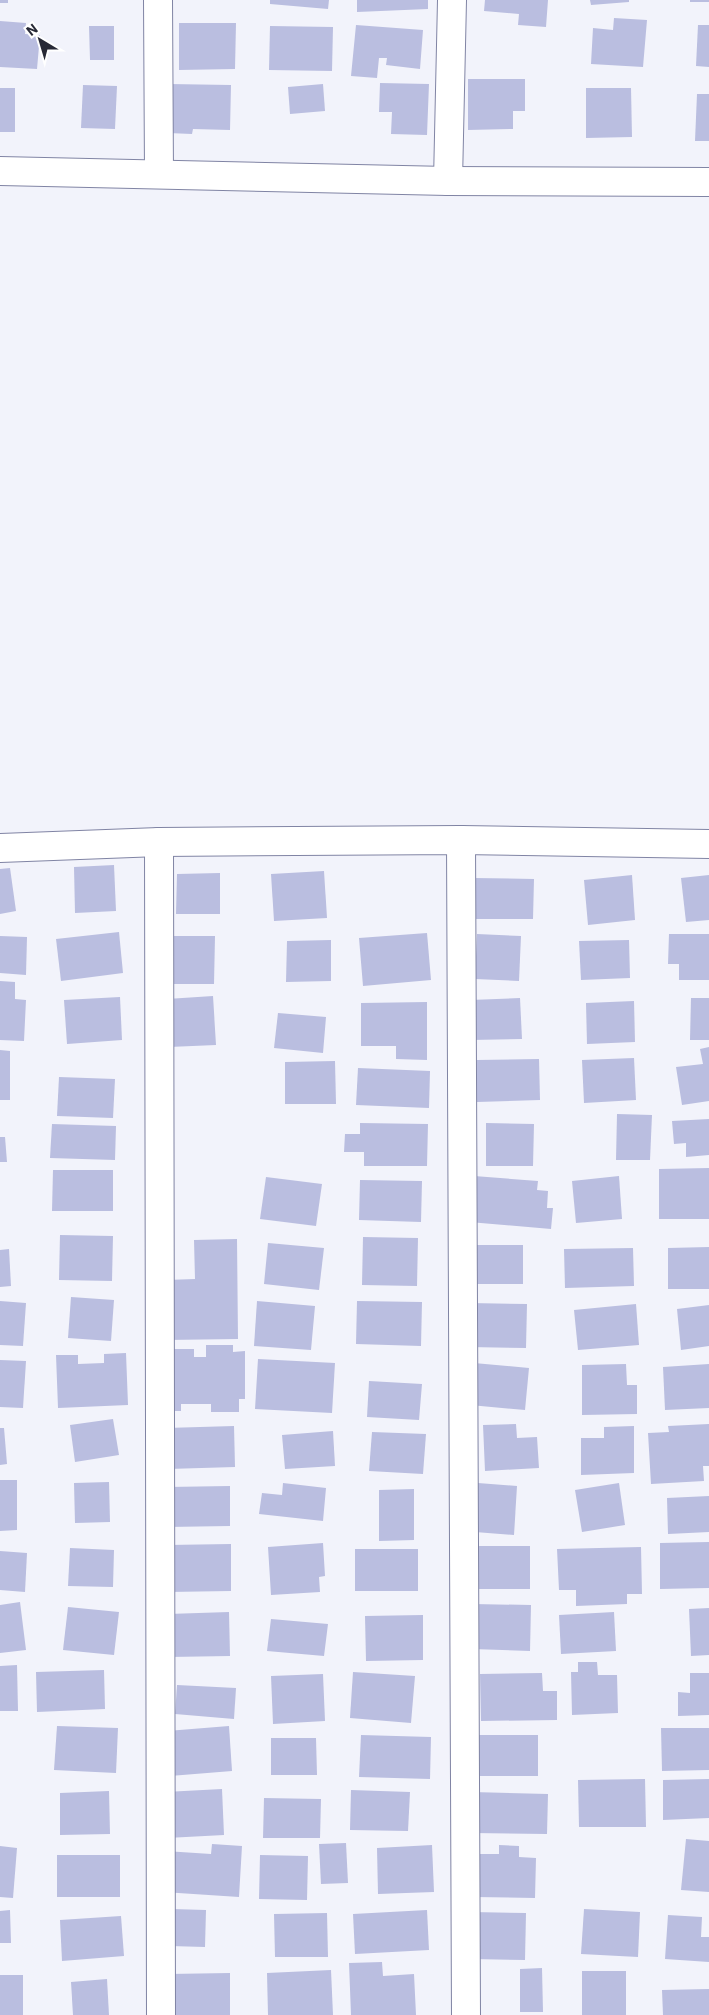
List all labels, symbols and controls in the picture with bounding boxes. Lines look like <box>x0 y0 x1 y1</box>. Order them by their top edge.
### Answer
north arrow <box>15 15 65 65</box>
text: N <box>22 20 42 40</box>

